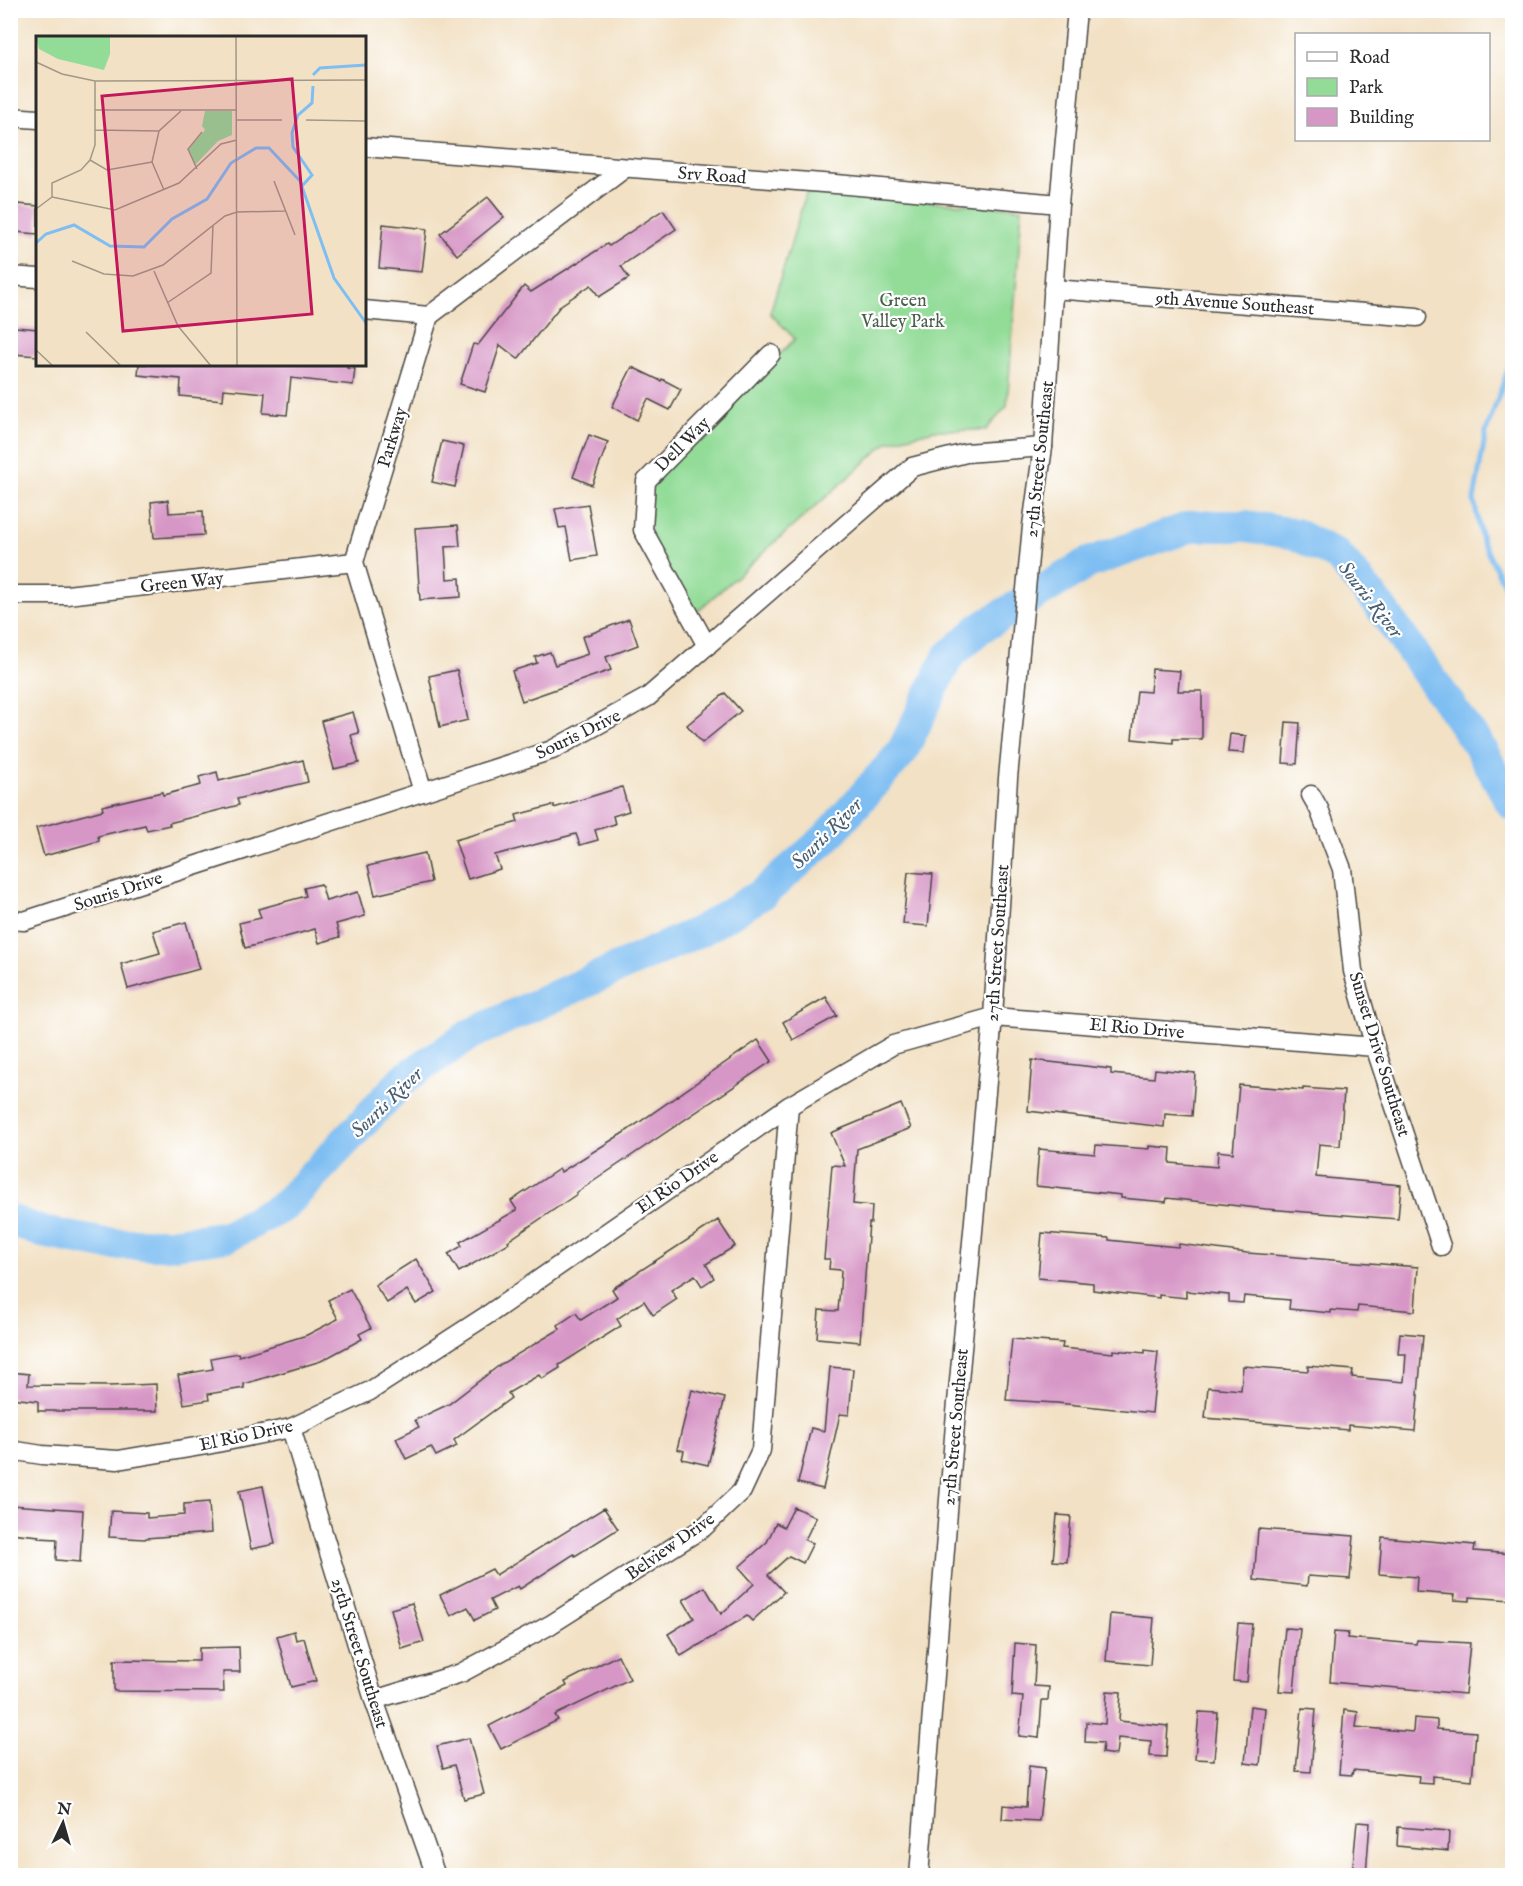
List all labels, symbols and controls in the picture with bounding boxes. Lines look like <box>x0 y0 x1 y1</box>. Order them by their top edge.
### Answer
legend <box>1295 33 1490 141</box>
inset map <box>36 36 366 366</box>
text: Road <box>1349 47 1390 70</box>
text: Park <box>1349 77 1384 100</box>
text: Building <box>1349 107 1414 130</box>
street label: Srv Road <box>677 163 747 190</box>
street label: 9th Avenue Southeast <box>1154 287 1315 322</box>
park label: Green Valley Park <box>860 290 945 334</box>
street label: 27th Street Southeast <box>1021 380 1060 539</box>
street label: Parkway <box>373 404 414 471</box>
street label: Dell Way <box>651 412 716 478</box>
water label: Souris River <box>1332 556 1408 644</box>
street label: Green Way <box>139 568 225 599</box>
street label: Souris Drive <box>532 705 625 766</box>
water label: Souris River <box>786 792 869 875</box>
street label: 27th Street Southeast <box>982 864 1015 1022</box>
street label: Souris Drive <box>71 867 166 918</box>
street label: Sunset Drive Southeast <box>1343 969 1415 1140</box>
street label: El Rio Drive <box>1088 1014 1185 1045</box>
water label: Souris River <box>346 1062 429 1144</box>
street label: El Rio Drive <box>632 1147 723 1220</box>
street label: 27th Street Southeast <box>938 1348 975 1507</box>
street label: El Rio Drive <box>197 1415 295 1458</box>
street label: Belview Drive <box>622 1508 720 1586</box>
street label: 25th Street Southeast <box>325 1576 392 1731</box>
north arrow <box>33 1793 93 1853</box>
text: N <box>55 1799 72 1821</box>

